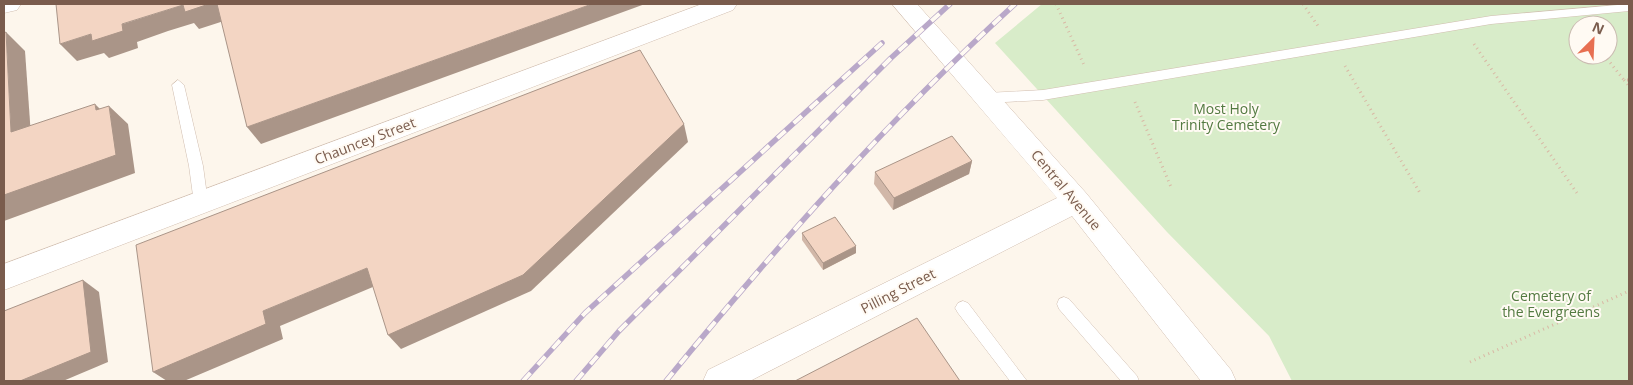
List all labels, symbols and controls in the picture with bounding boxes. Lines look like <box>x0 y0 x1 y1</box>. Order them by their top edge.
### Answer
north arrow <box>1568 15 1618 65</box>
text: N <box>1589 17 1608 39</box>
park label: Most Holy Trinity Cemetery <box>1172 99 1281 134</box>
street label: Chauncey Street <box>312 113 418 169</box>
street label: Central Avenue <box>1027 145 1106 234</box>
street label: Pilling Street <box>857 264 938 318</box>
park label: Cemetery of the Evergreens <box>1502 286 1600 321</box>

